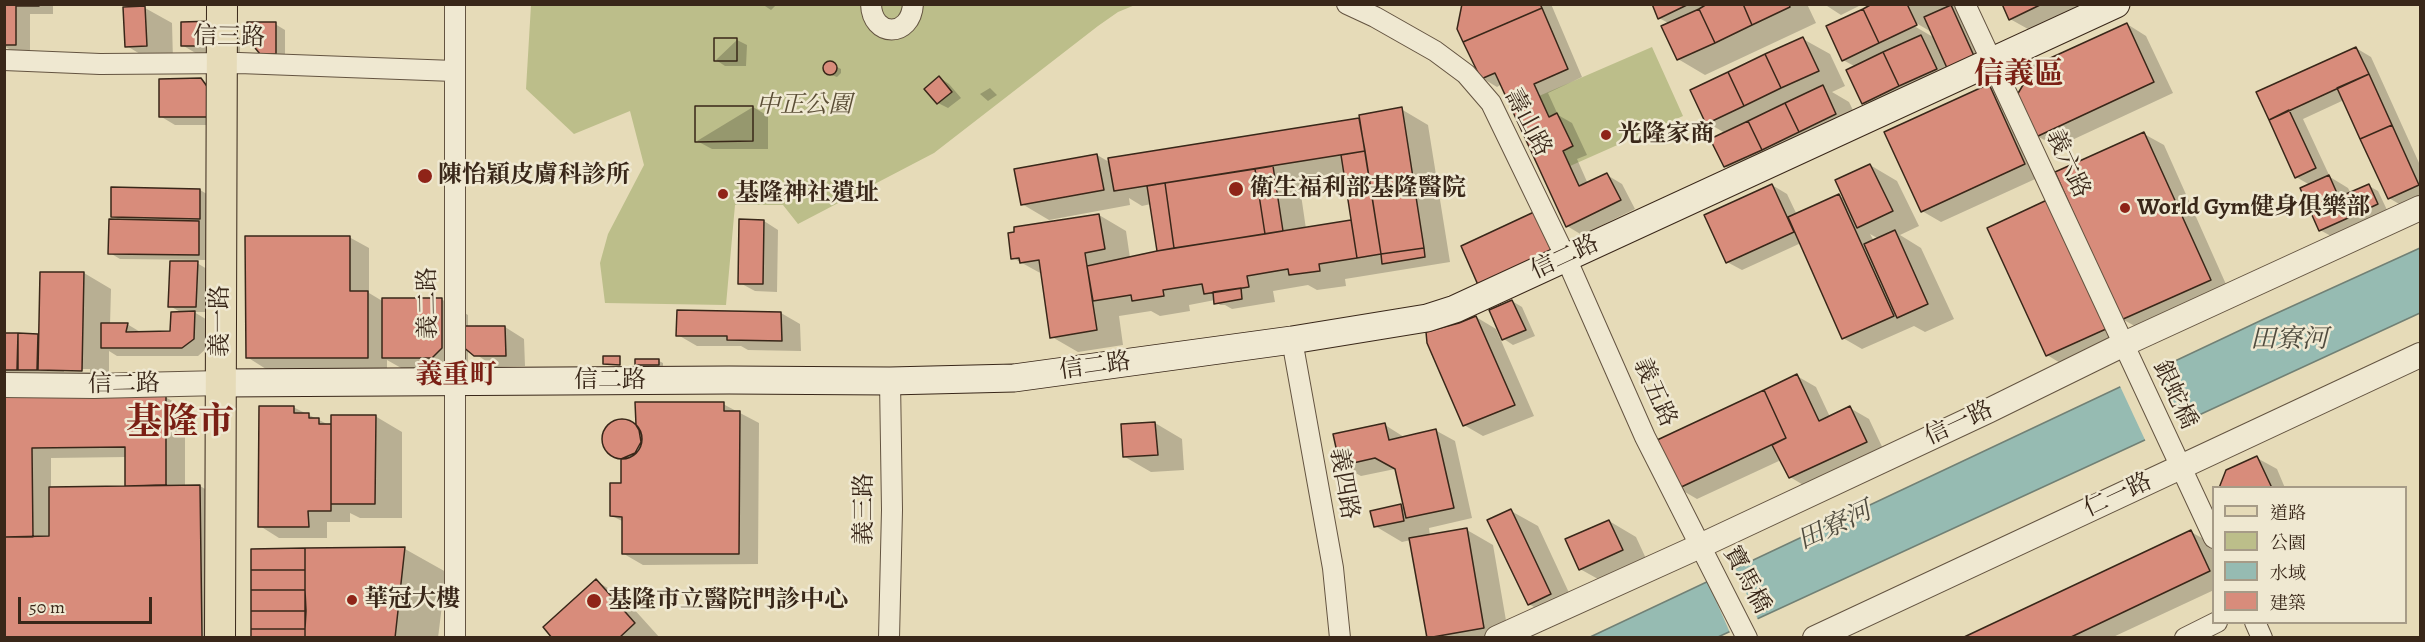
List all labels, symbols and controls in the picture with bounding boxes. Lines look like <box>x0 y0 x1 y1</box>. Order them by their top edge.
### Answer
street label: 信三路 <box>193 23 265 53</box>
district label: 信義區 <box>1974 58 2064 94</box>
street label: 壽山路 <box>1497 84 1557 162</box>
park label: 中正公園 <box>756 92 852 120</box>
place label: 光隆家商 <box>1618 121 1714 149</box>
street label: 義六路 <box>2039 125 2095 203</box>
marker: 光隆家商 <box>1599 128 1613 142</box>
place label: 陳怡穎皮膚科診所 <box>438 162 630 190</box>
marker: 陳怡穎皮膚科診所 <box>416 167 434 185</box>
place label: 衛生福利部基隆醫院 <box>1250 175 1466 203</box>
place label: 基隆神社遺址 <box>735 180 879 208</box>
marker: 衛生福利部基隆醫院 <box>1227 180 1245 198</box>
marker: 基隆神社遺址 <box>716 187 730 201</box>
place label: World Gym健身俱樂部 <box>2137 194 2370 222</box>
marker: World Gym健身俱樂部 <box>2118 201 2132 215</box>
street label: 信二路 <box>1526 230 1604 286</box>
street label: 義二路 <box>414 267 444 339</box>
street label: 義一路 <box>207 285 235 357</box>
water label: 田寮河 <box>2250 325 2328 357</box>
street label: 信二路 <box>1057 348 1133 386</box>
street label: 義五路 <box>1626 354 1682 432</box>
street label: 銀蛇橋 <box>2146 356 2202 434</box>
district label: 義重町 <box>416 360 496 392</box>
street label: 信二路 <box>574 367 646 395</box>
street label: 信二路 <box>88 370 160 400</box>
street label: 信一路 <box>1920 396 1998 452</box>
district label: 基隆市 <box>126 402 234 446</box>
street label: 義四路 <box>1323 446 1363 522</box>
street label: 仁一路 <box>2079 468 2157 524</box>
street label: 義三路 <box>851 473 879 545</box>
legend <box>2212 486 2407 624</box>
water label: 田寮河 <box>1793 496 1877 558</box>
text: 道路 <box>2270 501 2306 525</box>
text: 公園 <box>2270 531 2306 555</box>
street label: 寶馬橋 <box>1716 541 1776 619</box>
text: 水域 <box>2270 561 2306 585</box>
scale bar <box>21 585 154 623</box>
place label: 華冠大樓 <box>364 586 460 614</box>
place label: 基隆市立醫院門診中心 <box>608 587 848 615</box>
text: 建築 <box>2270 591 2306 615</box>
marker: 基隆市立醫院門診中心 <box>585 592 603 610</box>
marker: 華冠大樓 <box>345 593 359 607</box>
text: 50 m <box>29 595 65 619</box>

